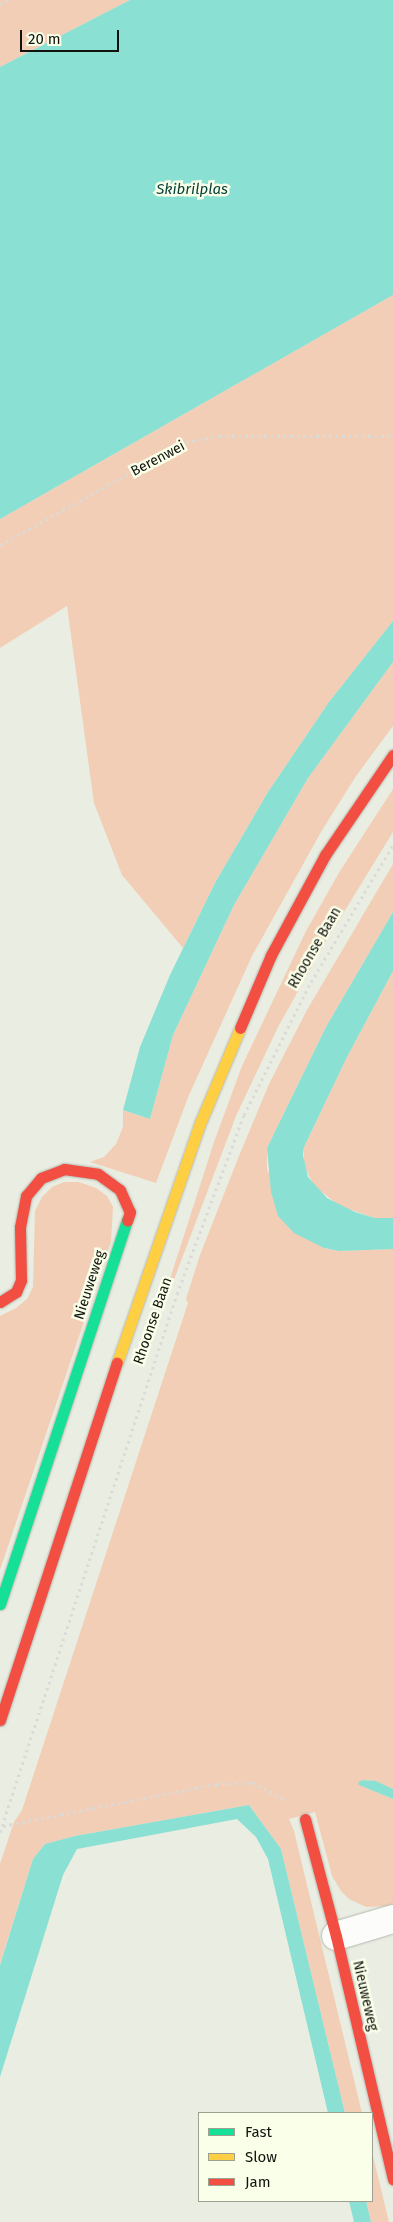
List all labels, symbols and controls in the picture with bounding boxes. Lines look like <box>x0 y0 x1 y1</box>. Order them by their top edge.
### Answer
scale bar <box>22 20 121 52</box>
text: 20 m <box>28 30 61 48</box>
water label: Skibrilplas <box>156 181 228 199</box>
street label: Berenwei <box>128 438 188 480</box>
street label: Rhoonse Baan <box>285 904 345 992</box>
street label: Nieuweweg <box>71 1248 109 1322</box>
street label: Rhoonse Baan <box>130 1275 176 1367</box>
street label: Nieuweweg <box>349 1959 381 2033</box>
legend <box>198 2112 373 2202</box>
text: Fast <box>245 2123 272 2141</box>
text: Slow <box>245 2148 277 2166</box>
text: Jam <box>245 2173 271 2191</box>

